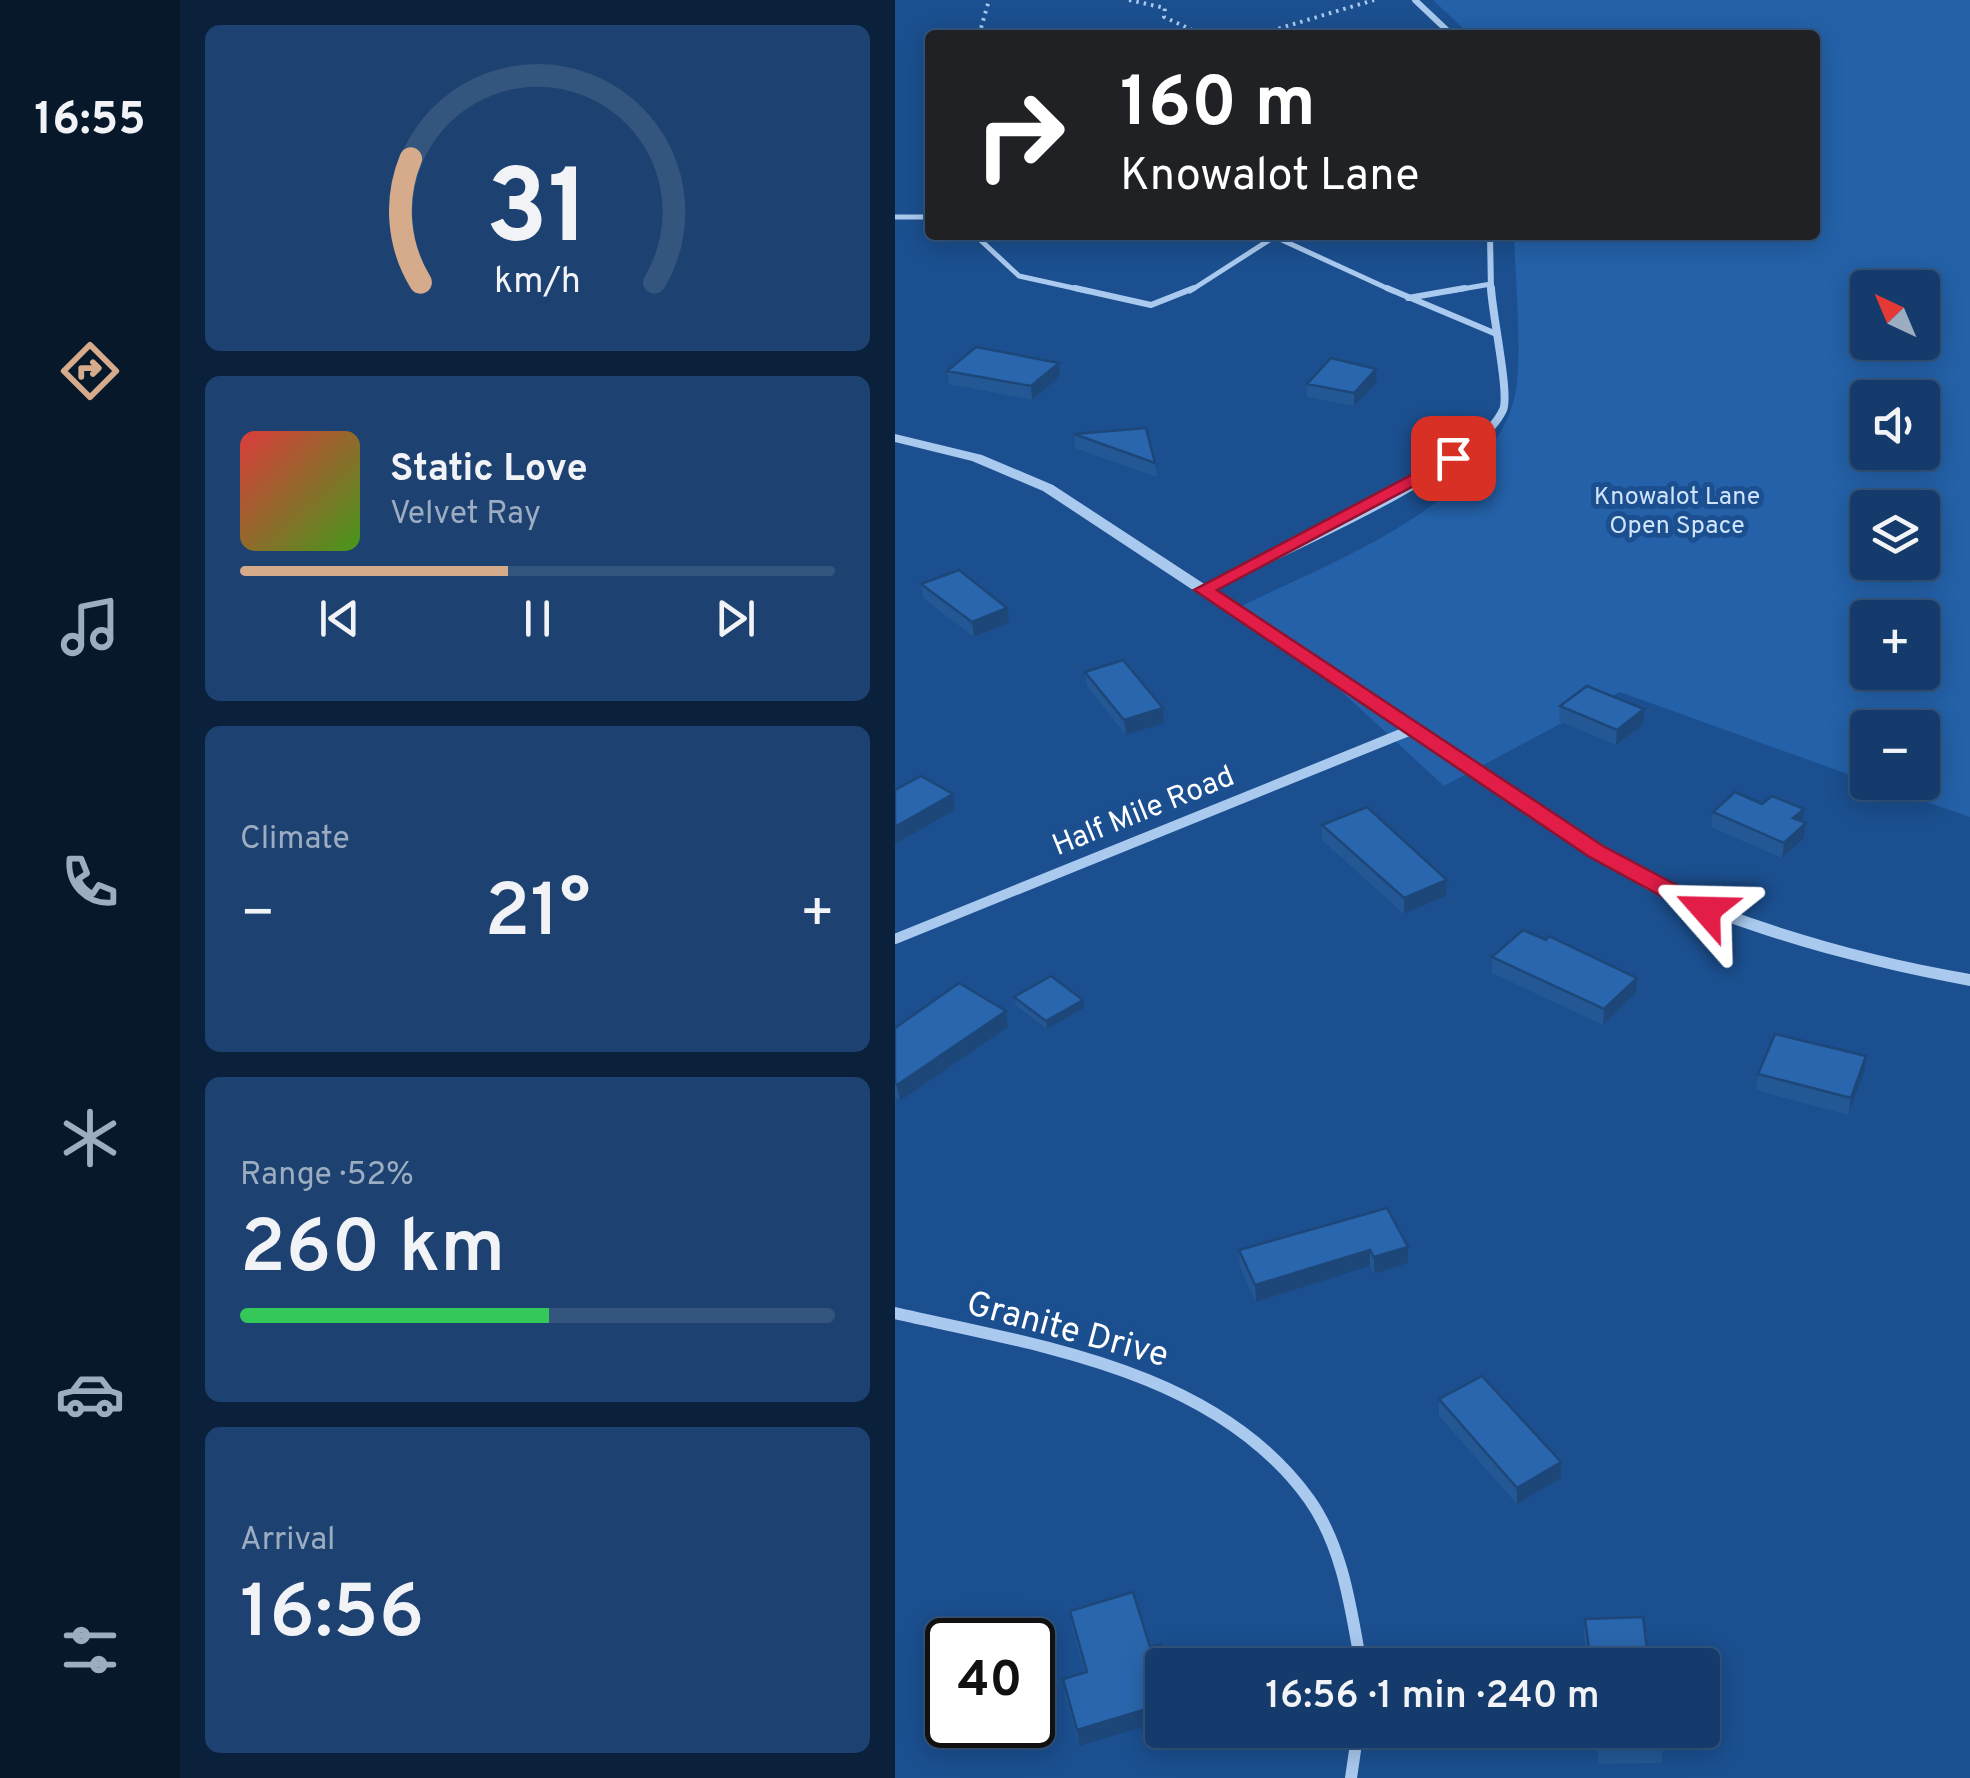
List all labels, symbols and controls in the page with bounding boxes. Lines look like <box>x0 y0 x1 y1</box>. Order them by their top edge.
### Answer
text: 160 m <box>1120 62 1316 151</box>
icon: right <box>955 70 1085 200</box>
text: 16:55 <box>34 93 146 150</box>
text: 31 <box>486 148 589 280</box>
text: Knowalot Lane <box>1120 149 1419 206</box>
text: km/h <box>494 260 581 306</box>
north arrow <box>1850 270 1940 360</box>
map controls <box>1850 270 1940 800</box>
icon: directions <box>55 336 125 406</box>
button: sound <box>1850 380 1940 470</box>
pin <box>1411 416 1496 501</box>
icon: arrive <box>1426 431 1481 486</box>
text: Static Love <box>390 446 588 495</box>
park label: Knowalot Lane Open Space <box>1594 482 1760 543</box>
button: layers <box>1850 490 1940 580</box>
text: Velvet Ray <box>390 495 541 535</box>
icon: previous <box>312 591 367 646</box>
icon: pause <box>510 591 565 646</box>
icon: next <box>708 591 763 646</box>
icon: music <box>55 592 125 662</box>
button: + <box>1850 600 1940 690</box>
button: − <box>1850 710 1940 800</box>
street label: Half Mile Road <box>1048 759 1240 866</box>
text: Climate <box>240 820 350 860</box>
icon: phone <box>55 847 125 917</box>
position arrow <box>1654 858 1758 962</box>
text: 21° <box>484 868 591 963</box>
text: − <box>240 881 275 951</box>
text: + <box>800 881 835 951</box>
icon: climate <box>55 1103 125 1173</box>
text: Range · 52% <box>240 1156 414 1196</box>
text: 260 km <box>240 1204 505 1299</box>
street label: Granite Drive <box>961 1283 1173 1379</box>
icon: car <box>55 1359 125 1429</box>
text: Arrival <box>240 1521 335 1561</box>
text: 16:56 <box>240 1569 424 1664</box>
icon: filters <box>55 1615 125 1685</box>
speed limit sign: 40 <box>925 1618 1055 1748</box>
text: 16:56 · 1 min · 240 m <box>1265 1673 1600 1722</box>

